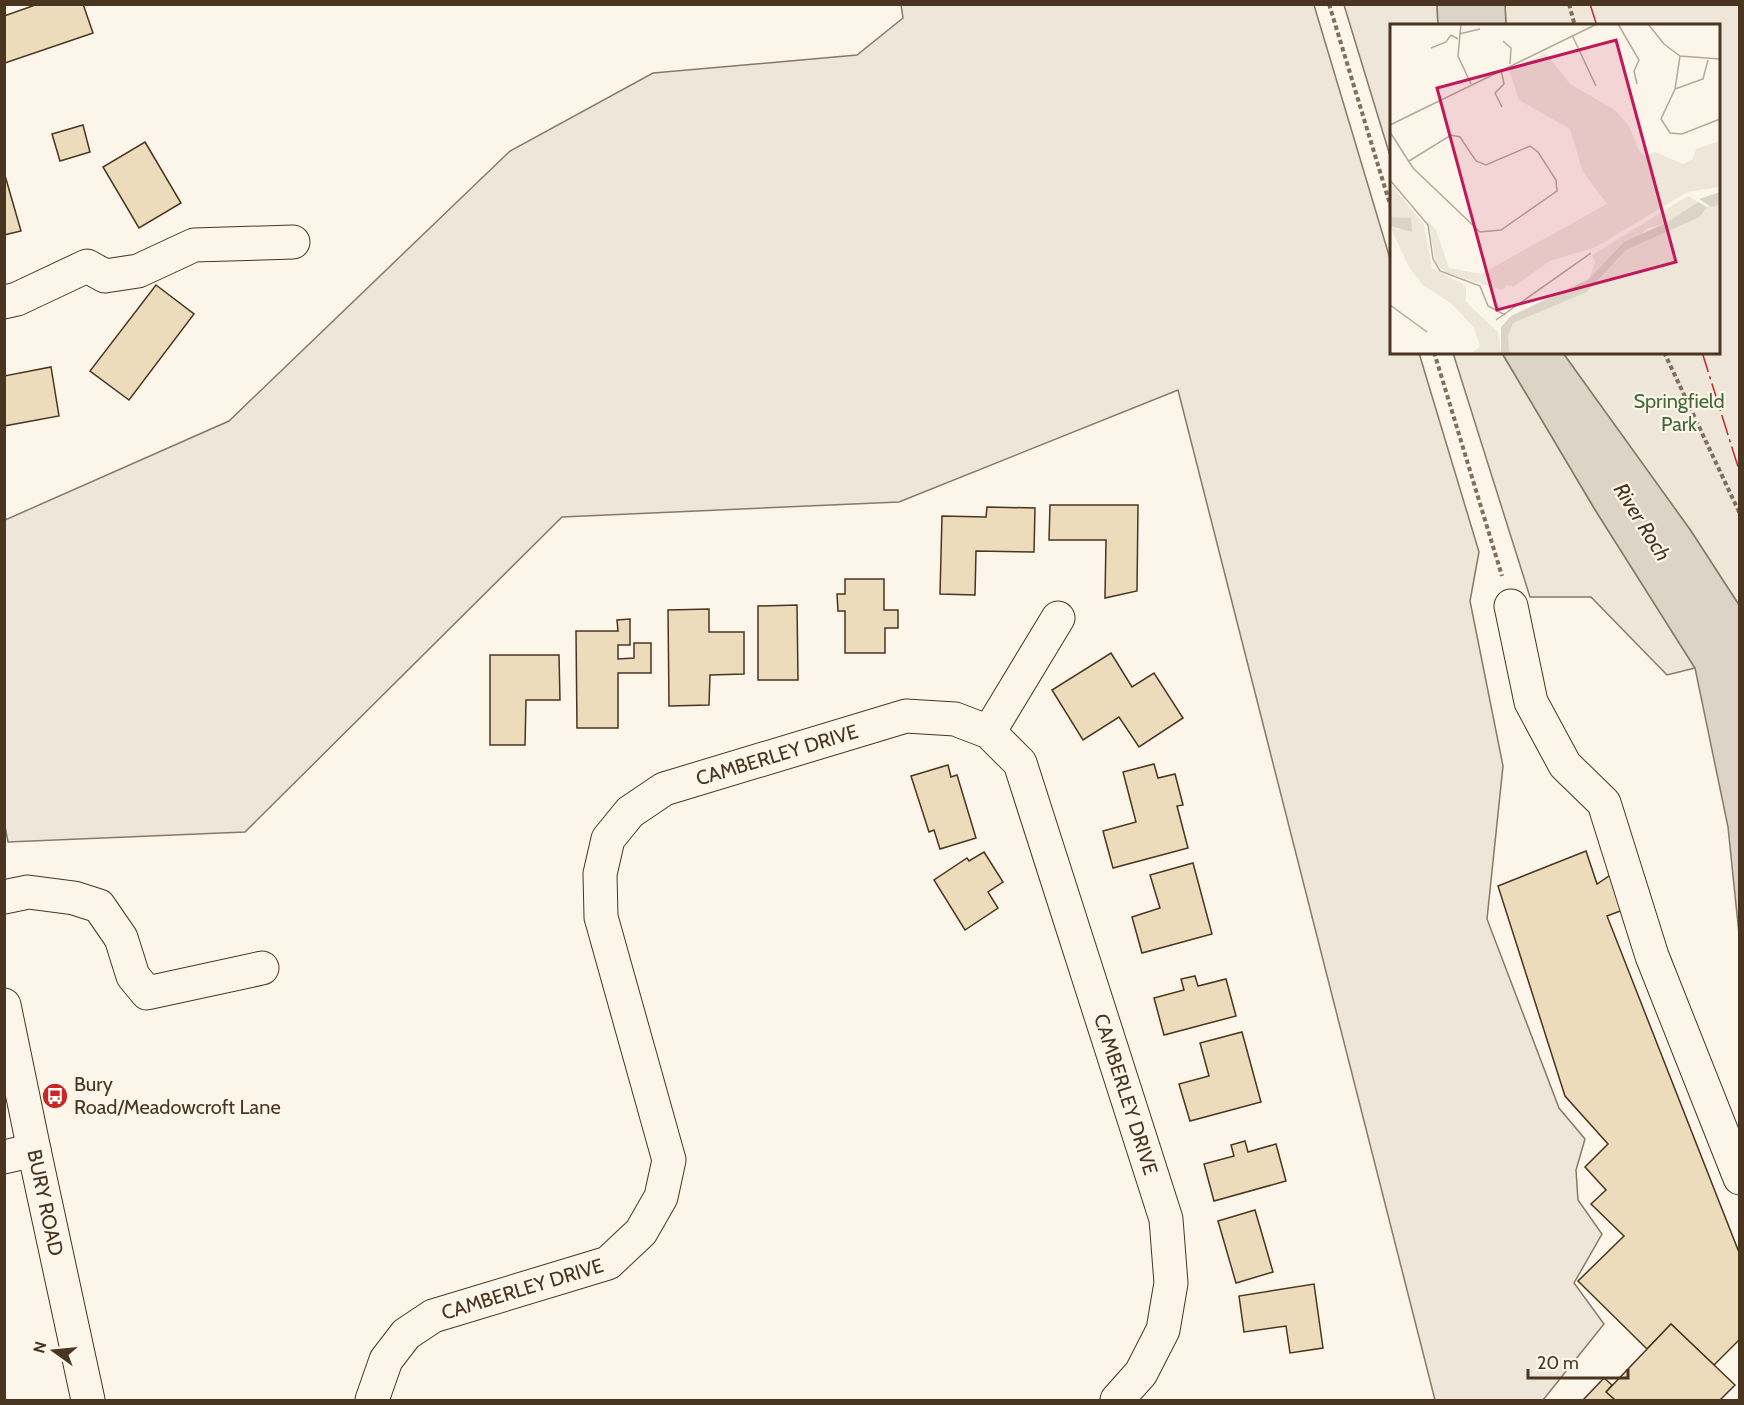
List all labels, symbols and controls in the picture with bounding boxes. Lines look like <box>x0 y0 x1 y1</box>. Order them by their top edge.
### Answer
inset map <box>1390 24 1720 354</box>
park label: Springfield Park <box>1633 389 1725 436</box>
water label: River Roch <box>1609 478 1676 565</box>
street label: CAMBERLEY DRIVE <box>693 719 861 791</box>
street label: CAMBERLEY DRIVE <box>1089 1011 1163 1178</box>
place label: Bury Road/Meadowcroft Lane <box>74 1072 281 1119</box>
bus stop icon: Bury Road/Meadowcroft Lane <box>40 1081 70 1111</box>
street label: BURY ROAD <box>22 1147 69 1258</box>
street label: CAMBERLEY DRIVE <box>439 1253 606 1325</box>
north arrow <box>24 1321 84 1381</box>
text: N <box>29 1339 51 1355</box>
scale bar <box>1528 1342 1628 1380</box>
text: 20 m <box>1537 1352 1579 1374</box>

